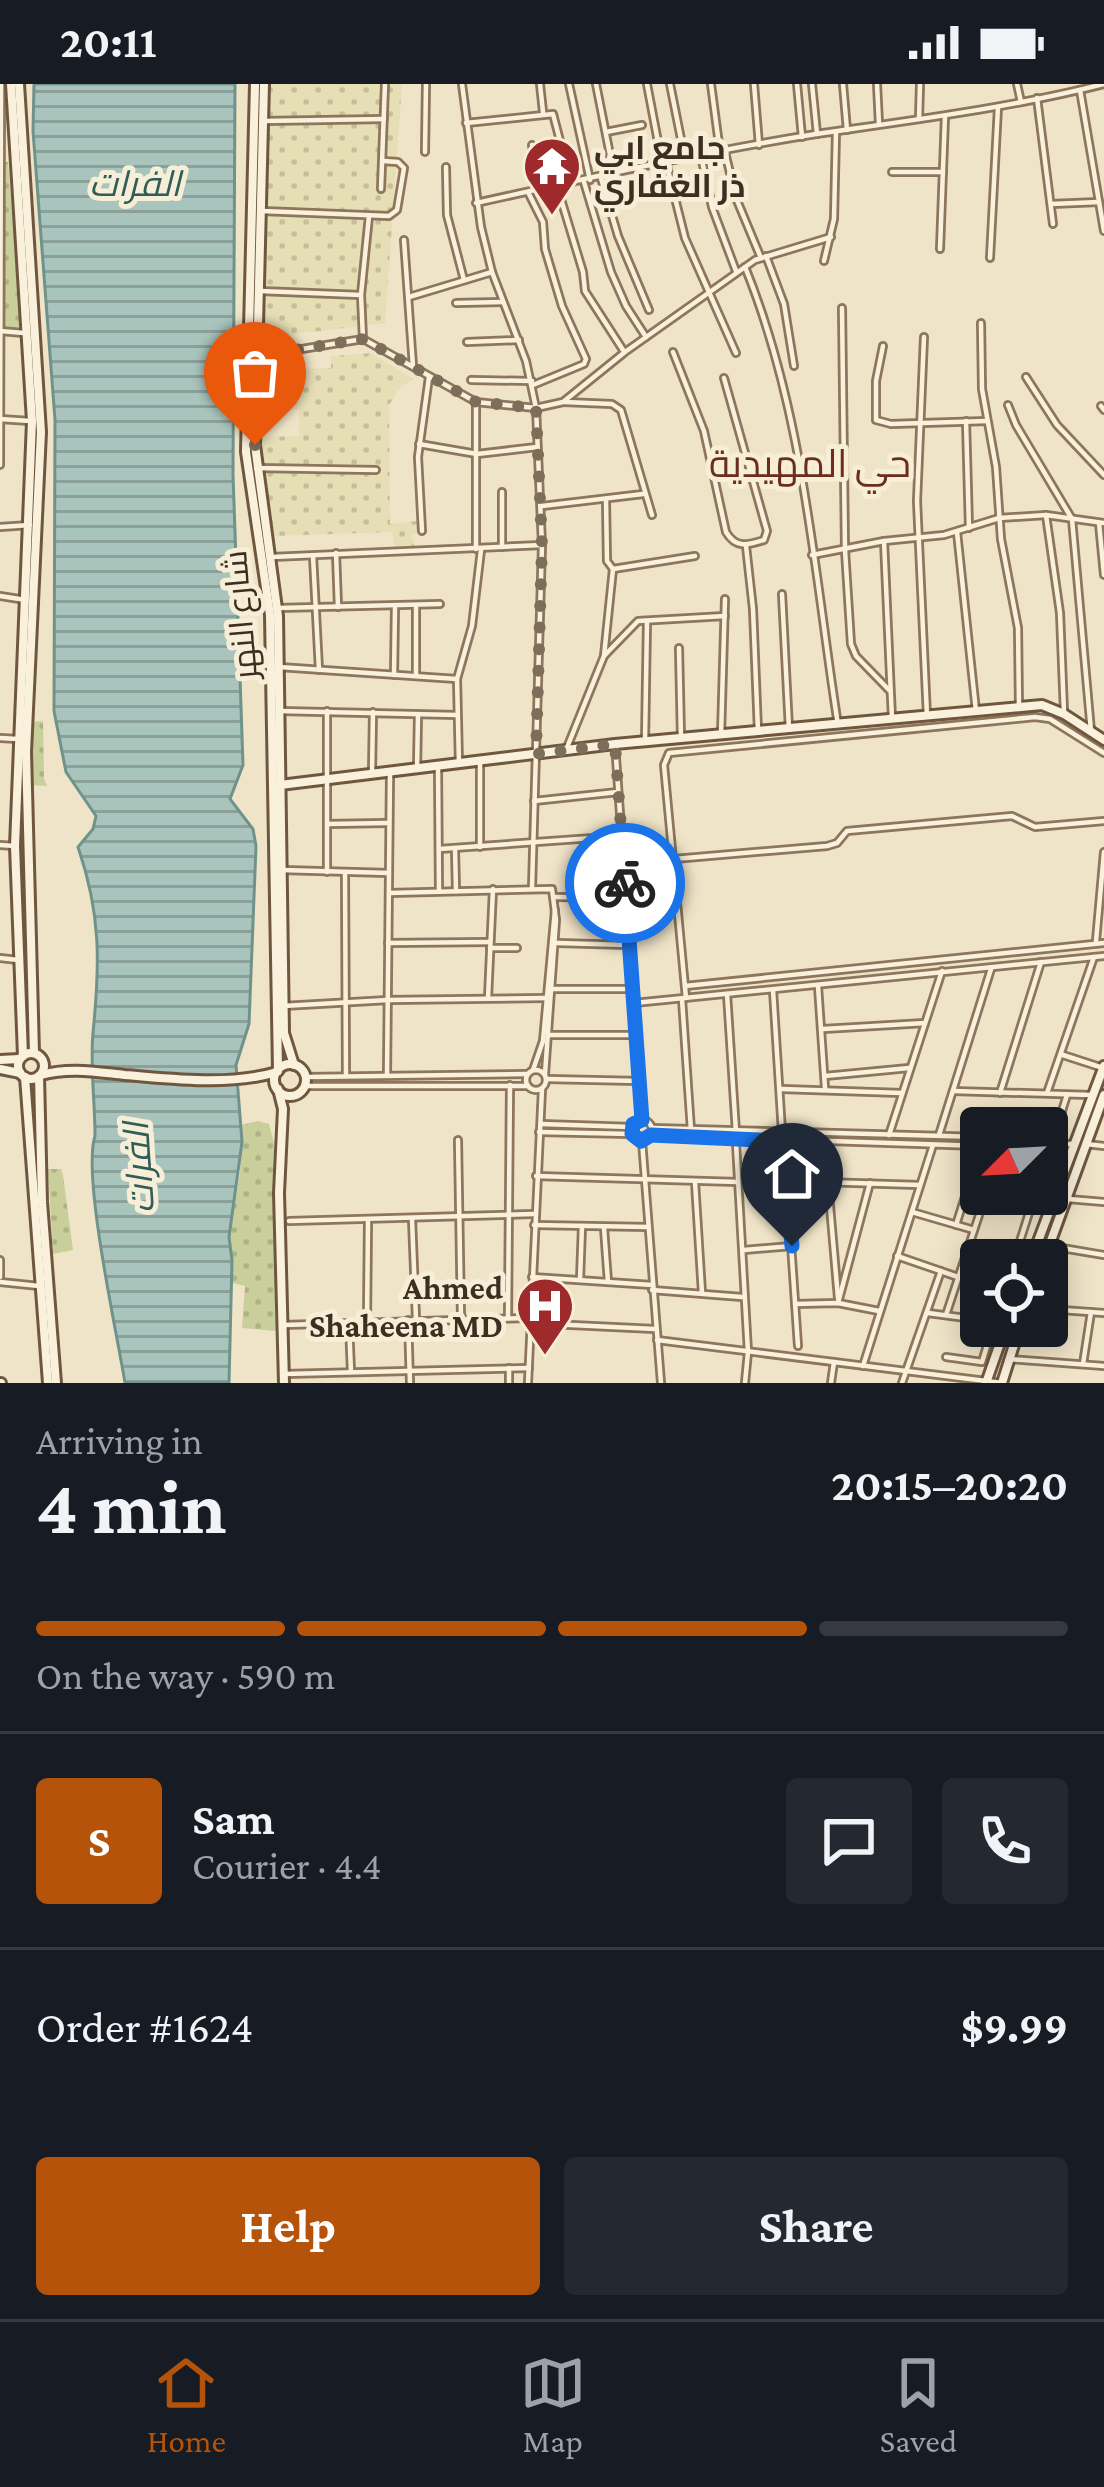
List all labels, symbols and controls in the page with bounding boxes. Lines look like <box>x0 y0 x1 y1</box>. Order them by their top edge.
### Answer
text: 20:11 <box>60 17 156 67</box>
place label: جامع ابي ذر الغفاري <box>594 129 745 212</box>
temple icon: جامع ابي ذر الغفاري <box>521 135 583 217</box>
water label: الفرات <box>89 164 184 204</box>
pin <box>204 322 306 445</box>
icon: bag <box>222 340 288 406</box>
district label: حي المهيدية <box>709 442 911 494</box>
street label: شارع النهر <box>216 549 268 683</box>
courier <box>565 823 685 943</box>
icon: bike <box>592 850 658 916</box>
north arrow <box>960 1107 1068 1215</box>
map controls <box>960 1107 1068 1347</box>
water label: الفرات <box>116 1118 162 1215</box>
pin <box>741 1123 843 1246</box>
icon: home <box>759 1141 825 1207</box>
button: locate <box>960 1239 1068 1347</box>
place label: Ahmed Shaheena MD <box>309 1269 503 1344</box>
hospital icon: Ahmed Shaheena MD <box>514 1275 576 1357</box>
text: Arriving in <box>36 1419 203 1462</box>
text: 20:15–20:20 <box>831 1460 1068 1510</box>
text: 4 min <box>36 1463 227 1550</box>
text: On the way · 590 m <box>36 1654 335 1697</box>
button: chat <box>786 1778 912 1904</box>
button: phone <box>942 1778 1068 1904</box>
text: Sam <box>192 1794 275 1844</box>
text: S <box>88 1816 110 1866</box>
text: Courier · 4.4 <box>192 1844 382 1887</box>
text: Order #1624 <box>36 2002 254 2052</box>
text: $9.99 <box>961 2002 1068 2052</box>
button: Help <box>36 2157 540 2295</box>
button: Share <box>564 2157 1068 2295</box>
tab: Home <box>147 2350 226 2459</box>
tab: Map <box>520 2350 586 2459</box>
tab: Saved <box>880 2350 957 2459</box>

